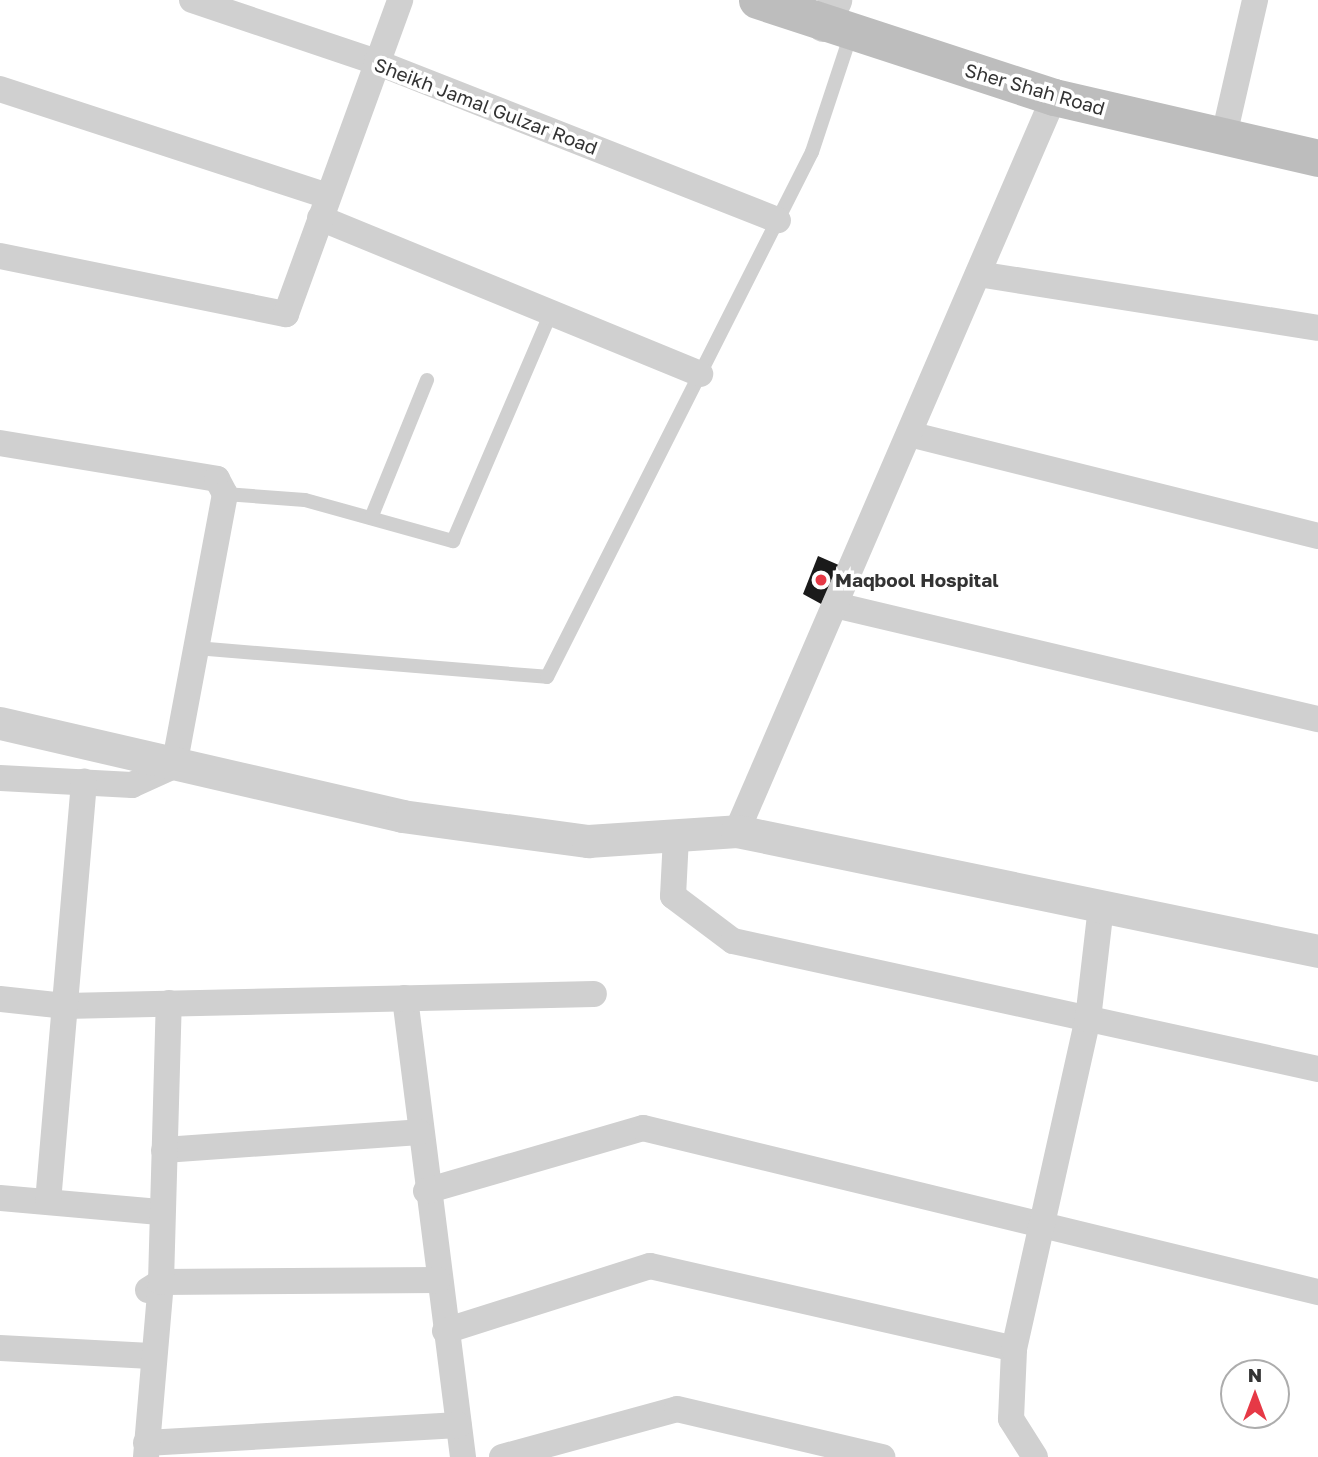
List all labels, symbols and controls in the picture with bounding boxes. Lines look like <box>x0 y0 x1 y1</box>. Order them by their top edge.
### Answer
street label: Sheikh Jamal Gulzar Road <box>371 53 601 159</box>
street label: Sher Shah Road <box>962 58 1108 120</box>
place label: Maqbool Hospital <box>835 569 999 591</box>
marker: Maqbool Hospital <box>813 572 829 588</box>
north arrow <box>1220 1359 1290 1429</box>
text: N <box>1248 1363 1262 1386</box>

